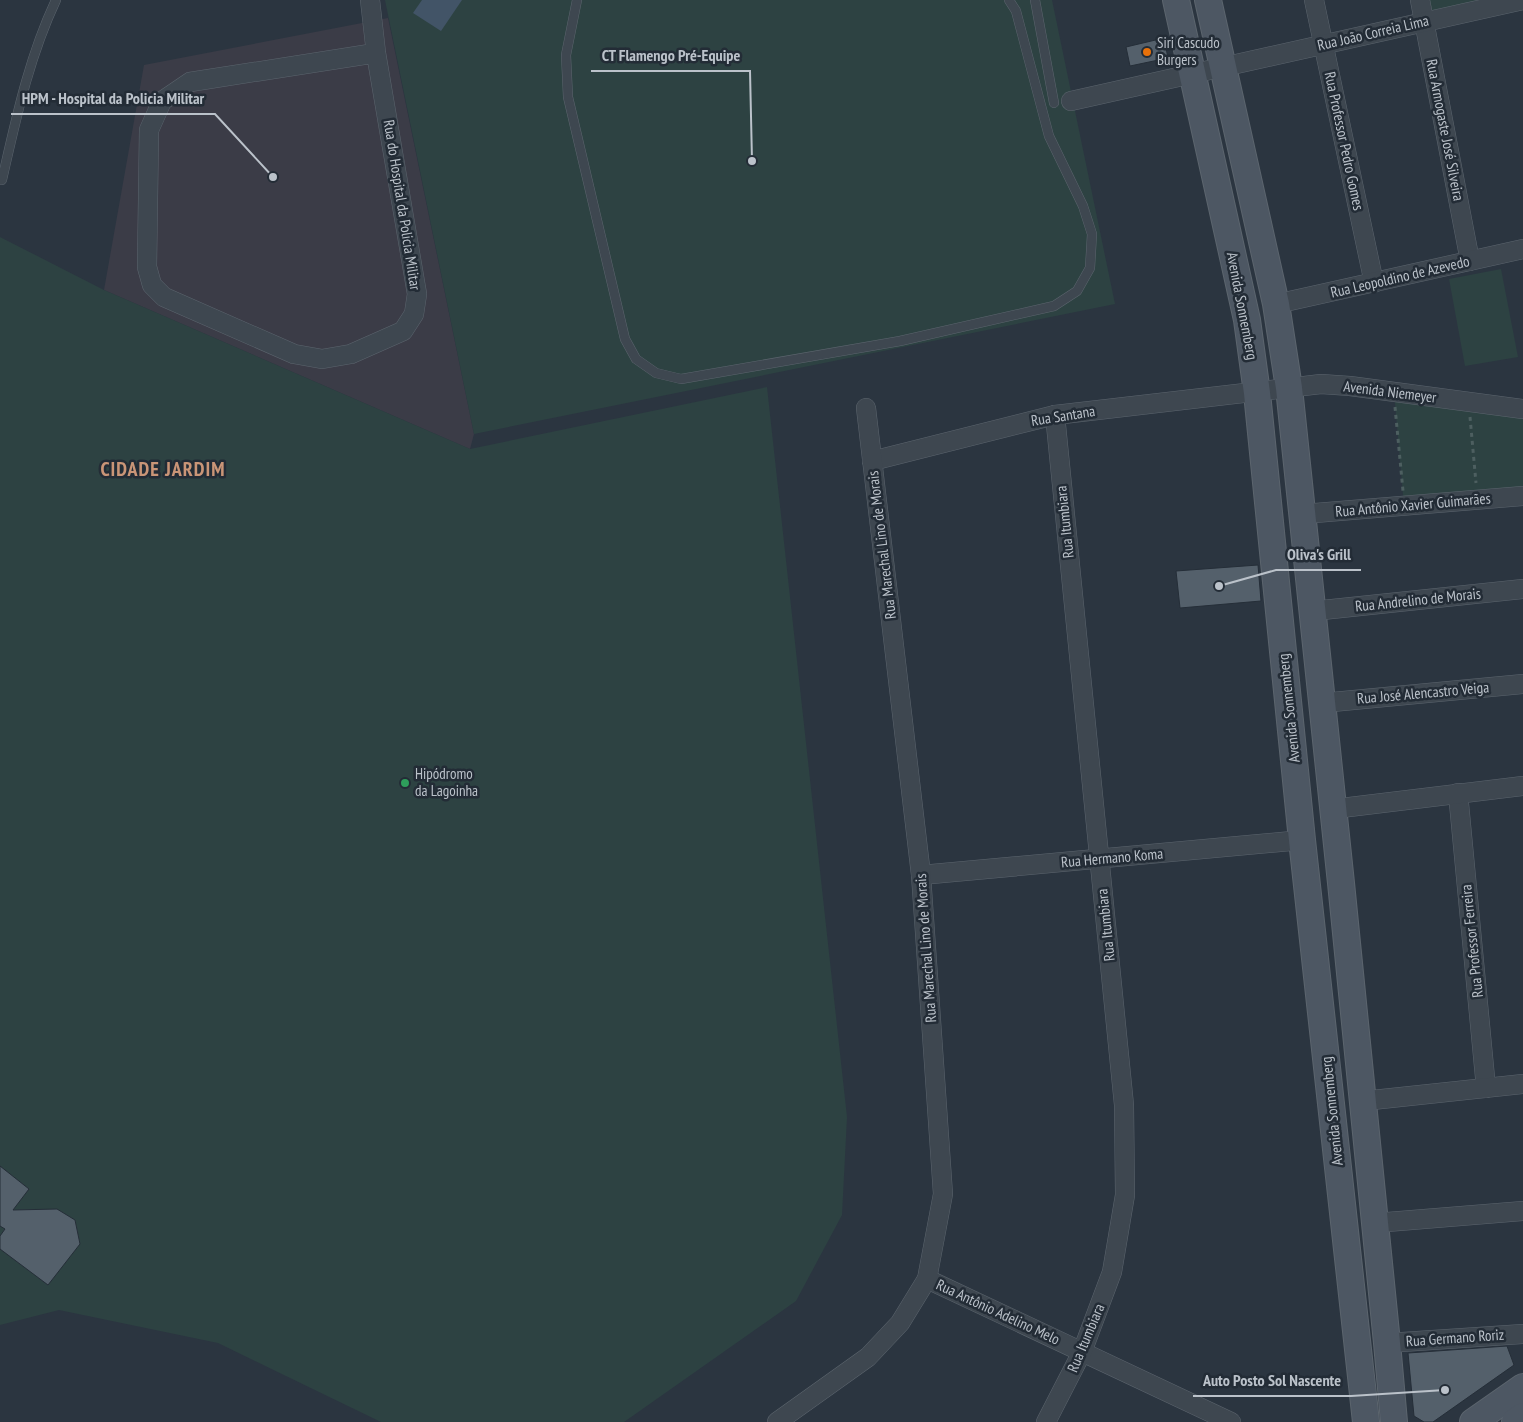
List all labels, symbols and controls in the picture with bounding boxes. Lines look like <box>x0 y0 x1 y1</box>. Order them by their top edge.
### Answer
street label: Rua João Correia Lima <box>1315 10 1430 55</box>
place label: Siri Cascudo Burgers <box>1157 33 1220 69</box>
callout: CT Flamengo Pré-Equipe <box>591 40 750 71</box>
text: CT Flamengo Pré-Equipe <box>602 45 740 65</box>
marker: Siri Cascudo Burgers <box>1141 46 1153 58</box>
street label: Rua Armogaste José Silveira <box>1422 57 1469 202</box>
street label: Rua Professor Pedro Gomes <box>1321 70 1368 212</box>
callout: HPM - Hospital da Policia Militar <box>11 83 215 114</box>
text: HPM - Hospital da Policia Militar <box>22 88 204 108</box>
street label: Rua do Hospital da Policia Militar <box>380 118 425 292</box>
street label: Avenida Sonnemberg <box>1223 250 1262 361</box>
street label: Rua Leopoldino de Azevedo <box>1329 251 1471 302</box>
street label: Avenida Niemeyer <box>1343 376 1438 407</box>
street label: Rua Santana <box>1030 401 1096 430</box>
district label: CIDADE JARDIM <box>100 456 226 482</box>
street label: Rua Marechal Lino de Morais <box>863 470 900 620</box>
street label: Rua Itumbiara <box>1051 485 1078 559</box>
street label: Rua Antônio Xavier Guimarães <box>1335 488 1491 521</box>
callout: Oliva's Grill <box>1276 539 1361 570</box>
text: Oliva's Grill <box>1287 544 1351 564</box>
street label: Rua Andrelino de Morais <box>1354 583 1482 616</box>
street label: Avenida Sonnemberg <box>1273 653 1304 763</box>
street label: Rua José Alencastro Veiga <box>1356 677 1490 708</box>
place label: Hipódromo da Lagoinha <box>415 764 478 800</box>
marker: Hipódromo da Lagoinha <box>399 777 411 789</box>
street label: Rua Hermano Koma <box>1060 844 1164 871</box>
street label: Rua Marechal Lino de Morais <box>911 873 940 1023</box>
street label: Rua Professor Ferreira <box>1456 884 1487 999</box>
street label: Rua Itumbiara <box>1092 888 1119 962</box>
street label: Avenida Sonnemberg <box>1316 1056 1347 1166</box>
street label: Rua Antônio Adelino Melo <box>933 1275 1063 1349</box>
street label: Rua Itumbiara <box>1063 1301 1108 1375</box>
street label: Rua Germano Roriz <box>1405 1325 1505 1350</box>
callout: Auto Posto Sol Nascente <box>1193 1365 1351 1396</box>
text: Auto Posto Sol Nascente <box>1202 1370 1341 1390</box>

